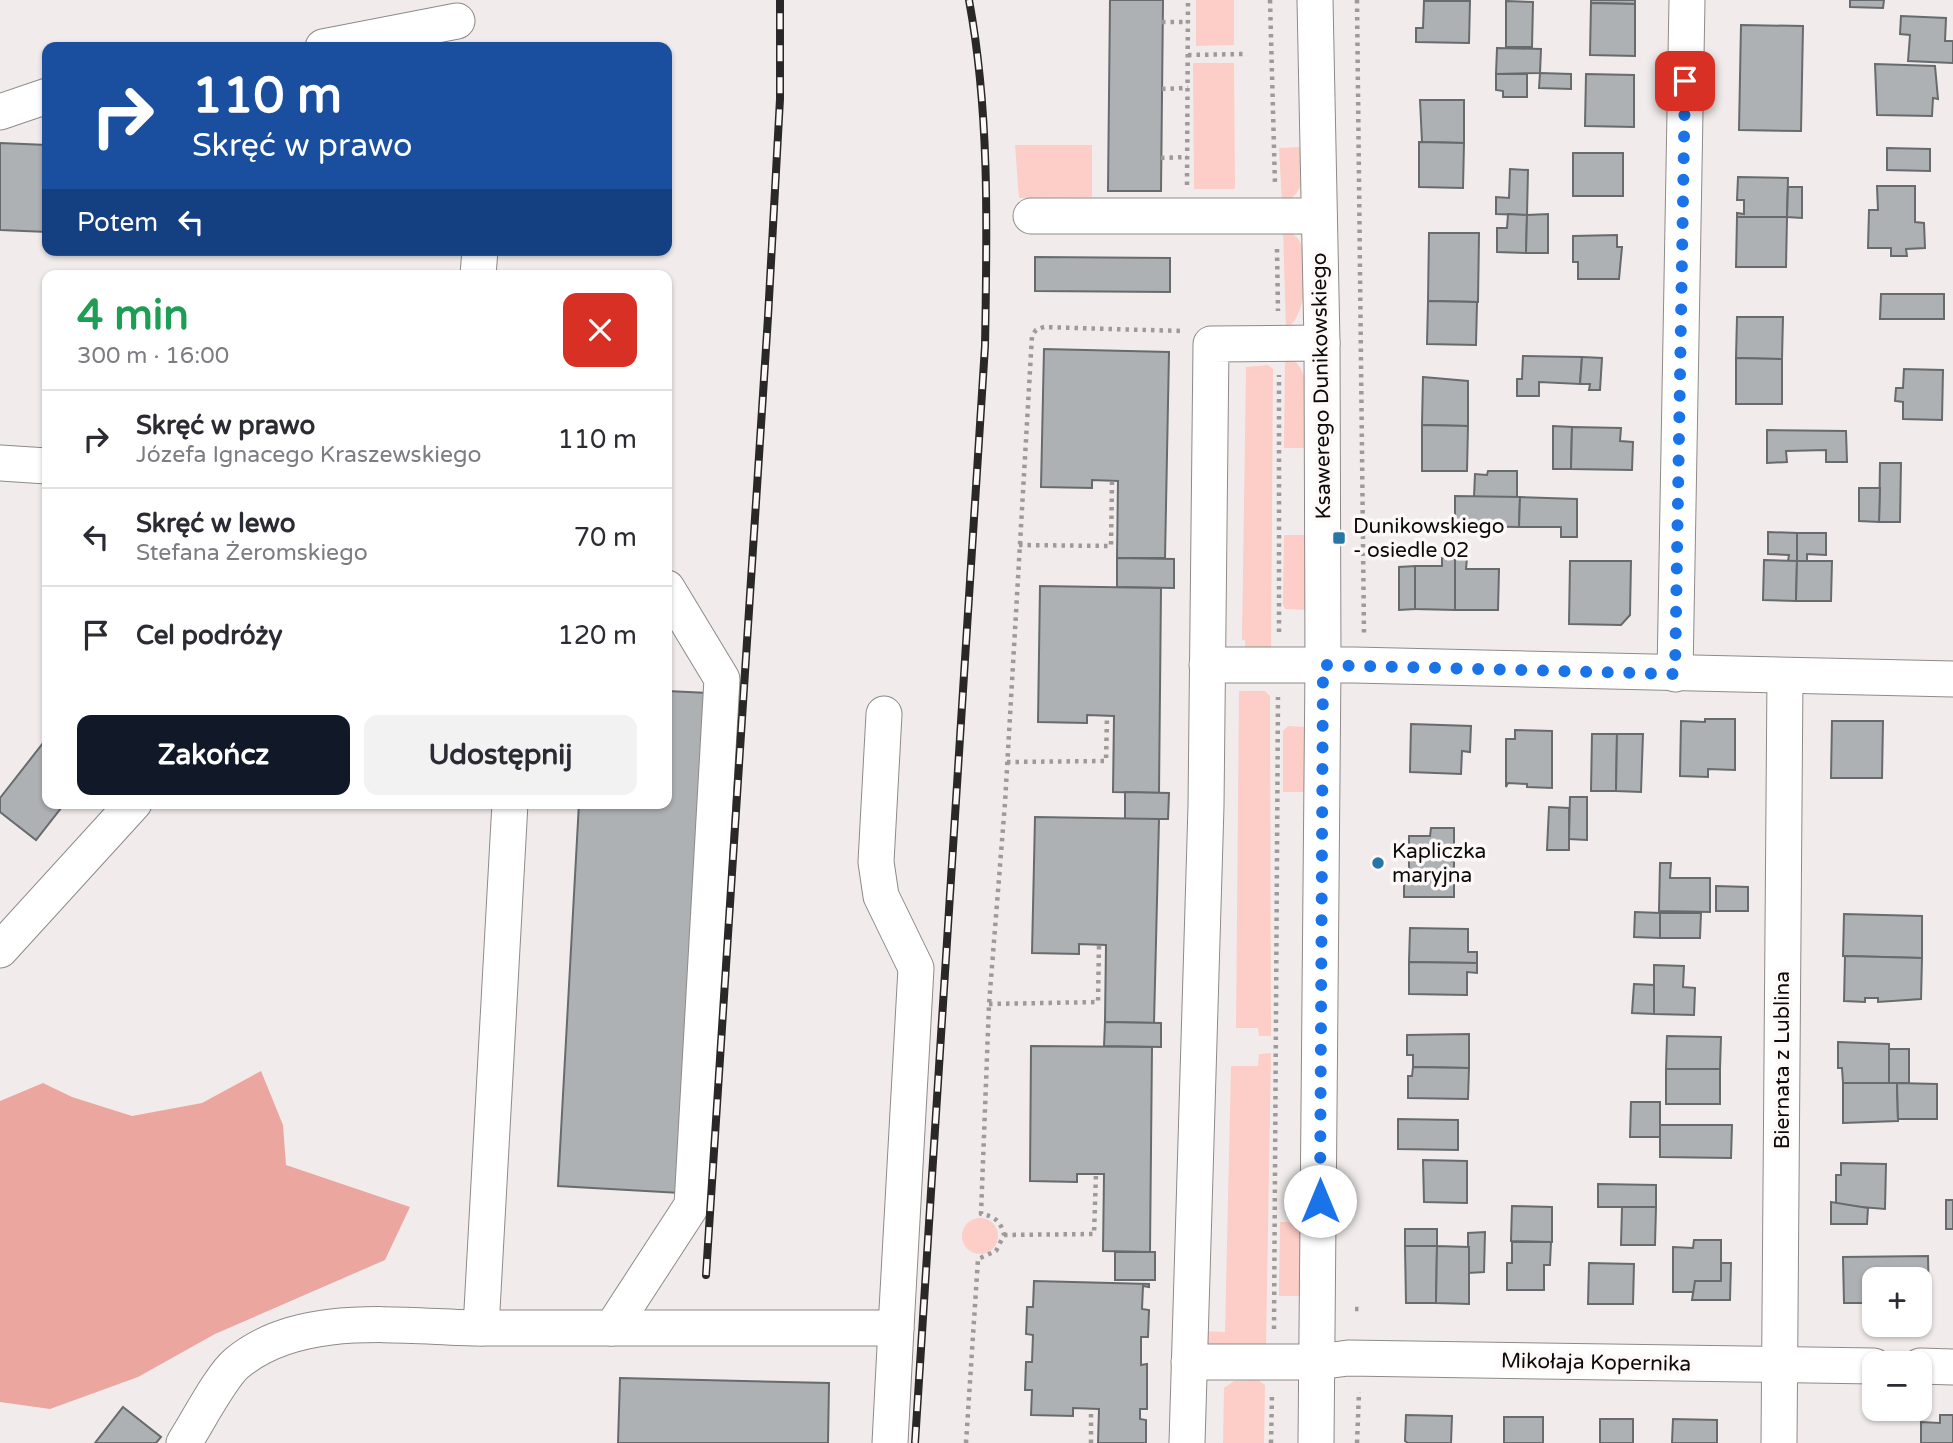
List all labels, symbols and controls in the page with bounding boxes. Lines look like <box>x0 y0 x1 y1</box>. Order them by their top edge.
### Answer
pin <box>1655 51 1715 111</box>
icon: arrive <box>1666 62 1704 100</box>
text: 110 m <box>192 67 342 126</box>
icon: right <box>77 70 168 161</box>
text: Skręć w prawo <box>192 127 413 165</box>
icon: left <box>172 203 210 241</box>
text: Potem <box>77 207 158 238</box>
street label: Ksawerego Dunikowskiego <box>1307 252 1336 520</box>
text: 4 min <box>77 290 189 341</box>
button: close <box>563 293 637 367</box>
text: 300 m · 16:00 <box>77 342 229 370</box>
text: Skręć w prawo <box>136 410 315 441</box>
icon: right <box>77 420 115 458</box>
text: 110 m <box>557 424 637 455</box>
text: Józefa Ignacego Kraszewskiego <box>136 441 481 469</box>
text: Skręć w lewo <box>136 508 296 539</box>
place label: Dunikowskiego - osiedle 02 <box>1353 514 1505 563</box>
icon: left <box>77 518 115 556</box>
text: 70 m <box>574 522 637 553</box>
marker: Dunikowskiego - osiedle 02 <box>1331 530 1347 546</box>
text: Stefana Żeromskiego <box>136 539 368 567</box>
icon: arrive <box>77 616 115 654</box>
text: Cel podróży <box>136 620 283 651</box>
text: 120 m <box>557 620 637 651</box>
button: Zakończ <box>77 715 350 795</box>
button: Udostępnij <box>364 715 637 795</box>
place label: Kapliczka maryjna <box>1392 839 1486 888</box>
marker: Kapliczka maryjna <box>1370 855 1386 871</box>
street label: Biernata z Lublina <box>1770 971 1795 1149</box>
position arrow <box>1283 1164 1357 1238</box>
map controls <box>1862 1267 1932 1421</box>
button: + <box>1862 1267 1932 1337</box>
street label: Mikołaja Kopernika <box>1501 1348 1691 1377</box>
button: − <box>1862 1351 1932 1421</box>

